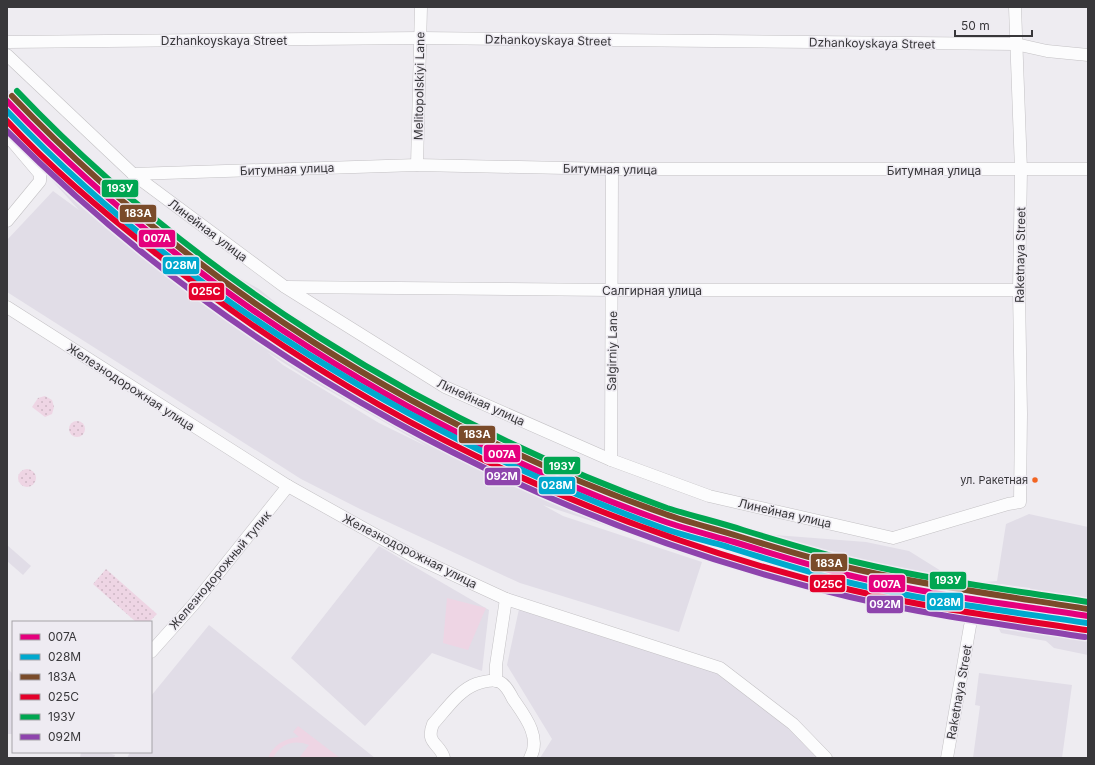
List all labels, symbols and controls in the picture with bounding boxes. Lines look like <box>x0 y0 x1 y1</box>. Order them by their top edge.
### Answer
scale bar <box>955 12 1032 38</box>
text: 50 m <box>961 18 990 33</box>
street label: Dzhankoyskaya Street <box>485 31 611 49</box>
street label: Melitopolskiyi Lane <box>411 32 427 140</box>
street label: Dzhankoyskaya Street <box>161 33 287 48</box>
street label: Dzhankoyskaya Street <box>809 34 935 52</box>
street label: Битумная улица <box>239 160 335 178</box>
street label: Битумная улица <box>563 161 657 177</box>
street label: Битумная улица <box>887 163 981 178</box>
line badge: 193У <box>101 179 139 198</box>
text: 193У <box>107 181 134 195</box>
street label: Линейная улица <box>165 195 251 265</box>
line badge: 183А <box>119 204 157 223</box>
text: 183А <box>124 206 152 220</box>
street label: Raketnaya Street <box>1012 207 1028 303</box>
line badge: 007А <box>138 229 176 248</box>
text: 007А <box>143 231 171 245</box>
line badge: 028М <box>162 256 200 275</box>
text: 028М <box>165 258 197 272</box>
line badge: 025С <box>188 282 225 301</box>
street label: Салгирная улица <box>602 283 702 298</box>
text: 025С <box>191 284 221 298</box>
street label: Salgirniy Lane <box>604 311 620 391</box>
street label: Железнодорожная улица <box>64 340 198 434</box>
street label: Линейная улица <box>435 375 527 429</box>
line badge: 183А <box>458 425 496 444</box>
text: 183А <box>463 427 491 441</box>
line badge: 007А <box>483 444 521 463</box>
text: 007А <box>488 447 516 461</box>
line badge: 193У <box>543 456 581 475</box>
text: 193У <box>549 459 576 473</box>
line badge: 092М <box>484 467 521 486</box>
text: 092М <box>486 469 518 483</box>
place label: ул. Ракетная <box>960 473 1028 487</box>
marker: ул. Ракетная <box>1030 475 1040 485</box>
line badge: 028М <box>538 476 576 495</box>
text: 028М <box>541 478 573 492</box>
street label: Линейная улица <box>737 495 833 531</box>
street label: Железнодорожный тупик <box>166 507 274 633</box>
street label: Железнодорожная улица <box>340 510 480 592</box>
line badge: 183А <box>810 553 848 572</box>
text: 183А <box>815 556 843 570</box>
line badge: 193У <box>929 571 967 590</box>
text: 193У <box>935 573 962 587</box>
line badge: 025С <box>809 574 846 593</box>
line badge: 007А <box>868 574 906 593</box>
text: 025С <box>813 577 843 591</box>
text: 007А <box>873 577 901 591</box>
line badge: 028М <box>926 592 964 611</box>
line badge: 092М <box>866 595 904 614</box>
text: 028М <box>929 595 961 609</box>
text: 092М <box>869 597 901 611</box>
legend <box>12 621 152 753</box>
text: 007А <box>48 629 77 644</box>
street label: Raketnaya Street <box>943 643 975 741</box>
text: 028М <box>48 649 81 664</box>
text: 183А <box>48 669 76 684</box>
text: 025С <box>48 689 79 704</box>
text: 193У <box>48 709 76 724</box>
text: 092М <box>48 729 81 744</box>

